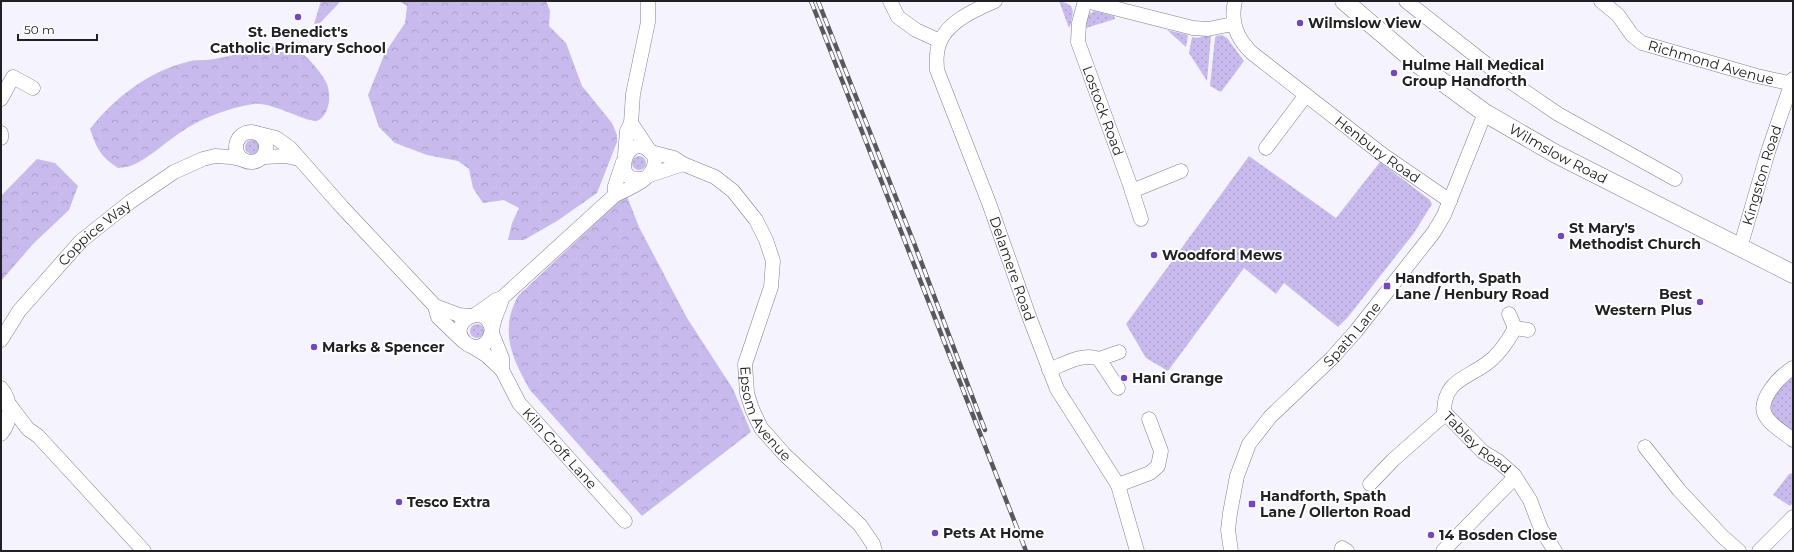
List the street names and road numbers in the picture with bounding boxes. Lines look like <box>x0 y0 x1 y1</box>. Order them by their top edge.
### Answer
street label: Richmond Avenue <box>1646 36 1776 89</box>
street label: Lostock Road <box>1078 63 1128 158</box>
street label: Henbury Road <box>1331 112 1424 187</box>
street label: Wilmslow Road <box>1506 120 1611 188</box>
street label: Kingston Road <box>1738 123 1786 227</box>
street label: Coppice Way <box>54 196 135 270</box>
street label: Delamere Road <box>985 214 1039 323</box>
street label: Spath Lane <box>1319 298 1385 371</box>
street label: Epsom Avenue <box>736 366 795 465</box>
street label: Kiln Croft Lane <box>518 404 601 493</box>
street label: Tabley Road <box>1439 408 1515 477</box>

